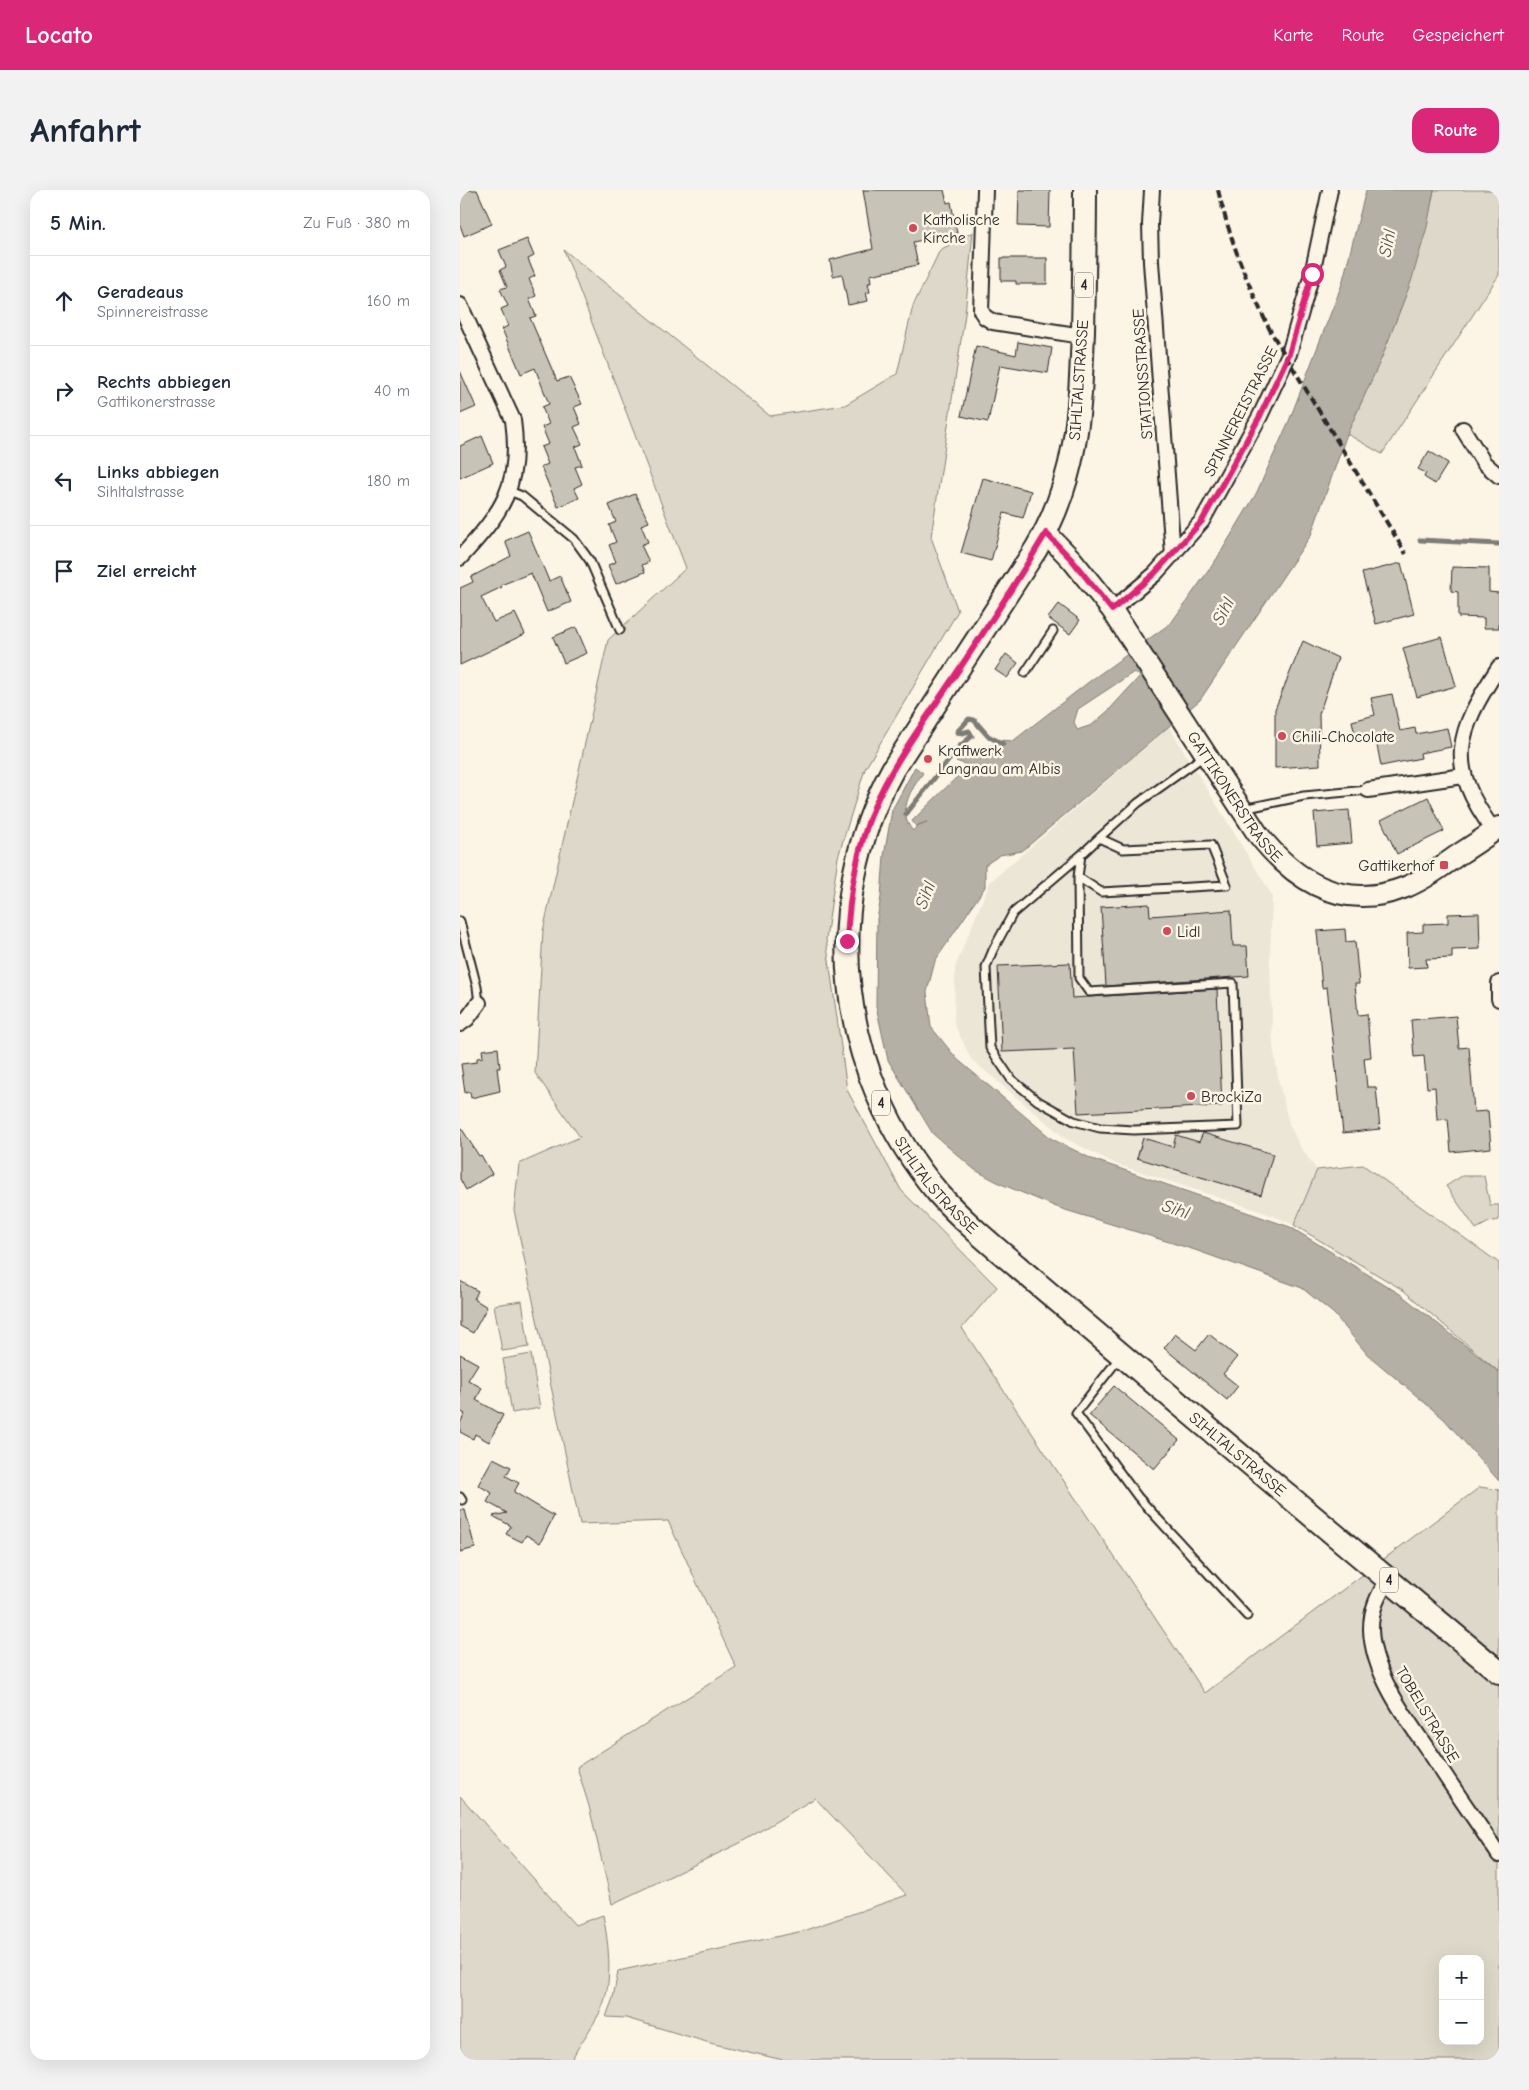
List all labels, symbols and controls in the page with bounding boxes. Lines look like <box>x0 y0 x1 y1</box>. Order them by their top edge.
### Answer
text: Locato <box>25 21 93 49</box>
text: Karte <box>1273 25 1313 46</box>
text: Route <box>1341 25 1384 46</box>
text: Gespeichert <box>1412 25 1504 46</box>
button: Route <box>1412 108 1499 153</box>
text: Anfahrt <box>30 110 141 151</box>
text: 5 Min. <box>50 211 106 235</box>
place label: Katholische Kirche <box>923 211 1000 247</box>
text: Zu Fuß · 380 m <box>303 214 410 232</box>
marker: Katholische Kirche <box>907 222 919 234</box>
water label: Sihl <box>1375 227 1401 259</box>
route start <box>1301 263 1324 286</box>
road number: 4 <box>1075 272 1093 298</box>
text: Geradeaus <box>97 281 183 303</box>
icon: ahead <box>50 287 78 315</box>
text: 160 m <box>367 292 410 310</box>
text: Spinnereistrasse <box>97 303 208 321</box>
street label: STATIONSSTRASSE <box>1129 308 1157 440</box>
street label: SIHLTALSTRASSE <box>1066 319 1092 441</box>
street label: SPINNEREISTRASSE <box>1200 343 1282 479</box>
text: Rechts abbiegen <box>97 371 231 393</box>
icon: right <box>50 377 78 405</box>
text: 40 m <box>374 382 410 400</box>
text: Gattikonerstrasse <box>97 393 215 411</box>
text: Links abbiegen <box>97 461 219 483</box>
icon: left <box>50 467 78 495</box>
text: 180 m <box>367 472 410 490</box>
text: Sihltalstrasse <box>97 483 184 501</box>
icon: arrive <box>50 557 78 585</box>
text: Ziel erreicht <box>97 560 196 582</box>
water label: Sihl <box>1208 593 1240 628</box>
street label: GATTIKONERSTRASSE <box>1183 728 1286 866</box>
place label: Chili-Chocolate <box>1292 728 1395 746</box>
marker: Chili-Chocolate <box>1276 730 1288 742</box>
place label: Kraftwerk Langnau am Albis <box>938 742 1061 778</box>
marker: Kraftwerk Langnau am Albis <box>922 753 934 765</box>
place label: Gattikerhof <box>1358 857 1436 875</box>
marker: Gattikerhof <box>1438 859 1450 871</box>
water label: Sihl <box>911 878 941 912</box>
place label: Lidl <box>1177 923 1201 941</box>
marker: Lidl <box>1161 925 1173 937</box>
route end <box>836 930 859 953</box>
place label: BrockiZa <box>1201 1088 1262 1106</box>
road number: 4 <box>872 1090 890 1116</box>
marker: BrockiZa <box>1185 1090 1197 1102</box>
street label: SIHLTALSTRASSE <box>890 1133 981 1238</box>
water label: Sihl <box>1159 1195 1193 1224</box>
street label: SIHLTALSTRASSE <box>1185 1408 1290 1500</box>
road number: 4 <box>1380 1568 1398 1592</box>
street label: TOBELSTRASSE <box>1391 1663 1463 1766</box>
map controls <box>1439 1955 1484 2045</box>
button: + <box>1439 1955 1484 2000</box>
button: − <box>1439 2000 1484 2045</box>

